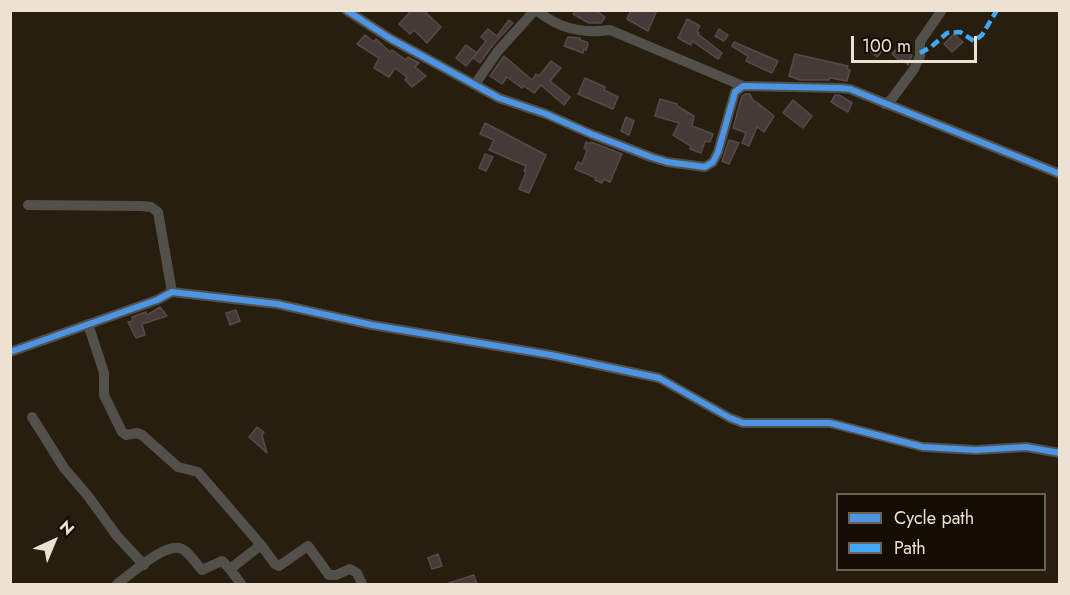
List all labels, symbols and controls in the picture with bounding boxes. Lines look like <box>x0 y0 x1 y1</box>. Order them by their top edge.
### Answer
scale bar <box>854 24 980 62</box>
text: 100 m <box>862 33 911 59</box>
legend <box>836 493 1046 571</box>
text: Cycle path <box>894 505 974 531</box>
north arrow <box>24 511 84 571</box>
text: N <box>54 515 79 540</box>
text: Path <box>894 535 926 561</box>

